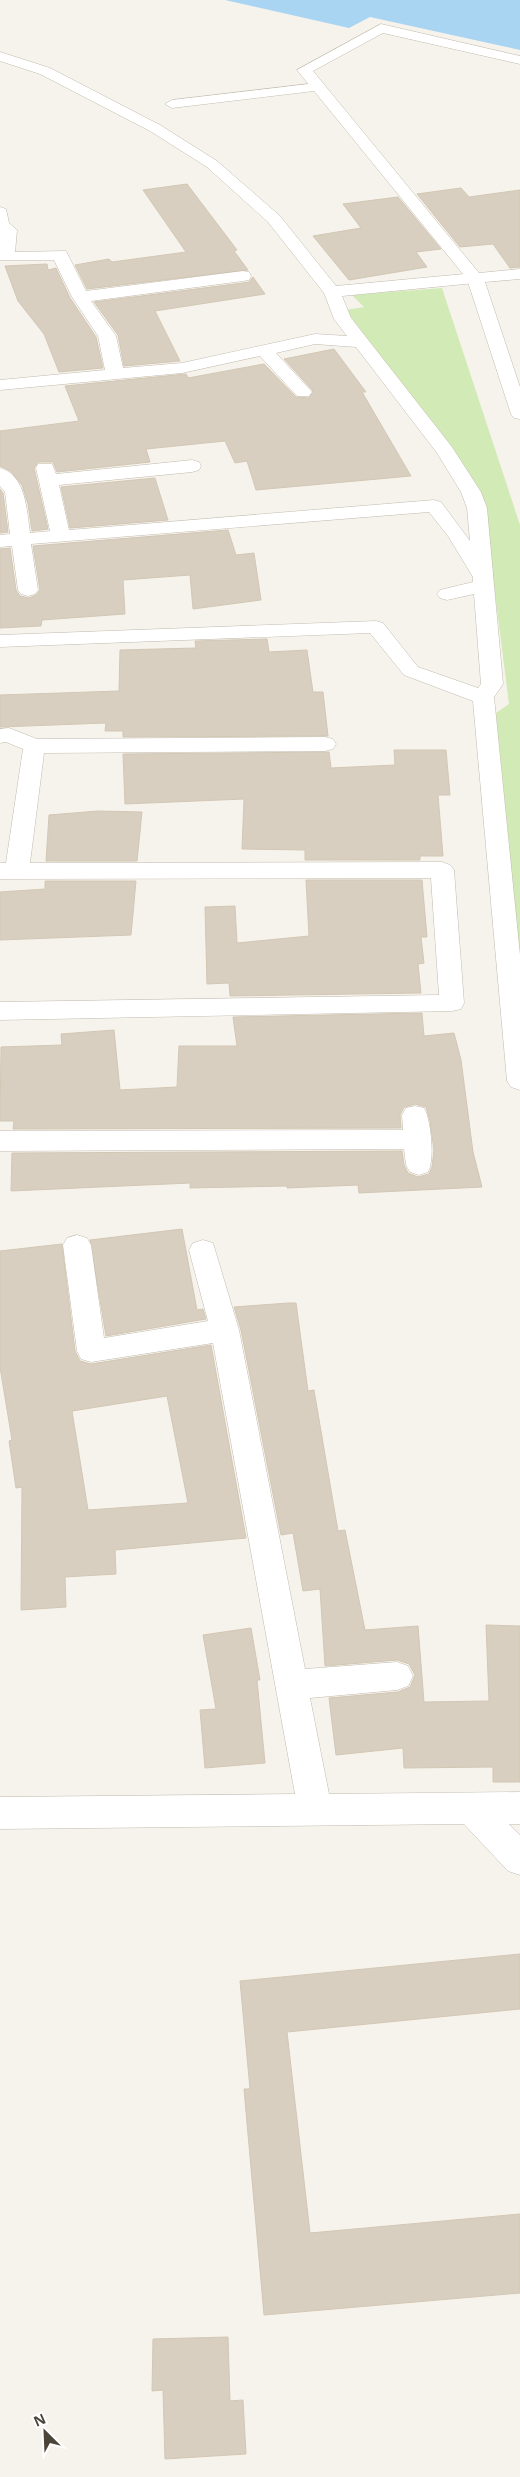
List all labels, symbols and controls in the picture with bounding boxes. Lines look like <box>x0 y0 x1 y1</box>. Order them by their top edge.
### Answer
north arrow <box>20 2407 70 2457</box>
text: N <box>30 2409 49 2431</box>

